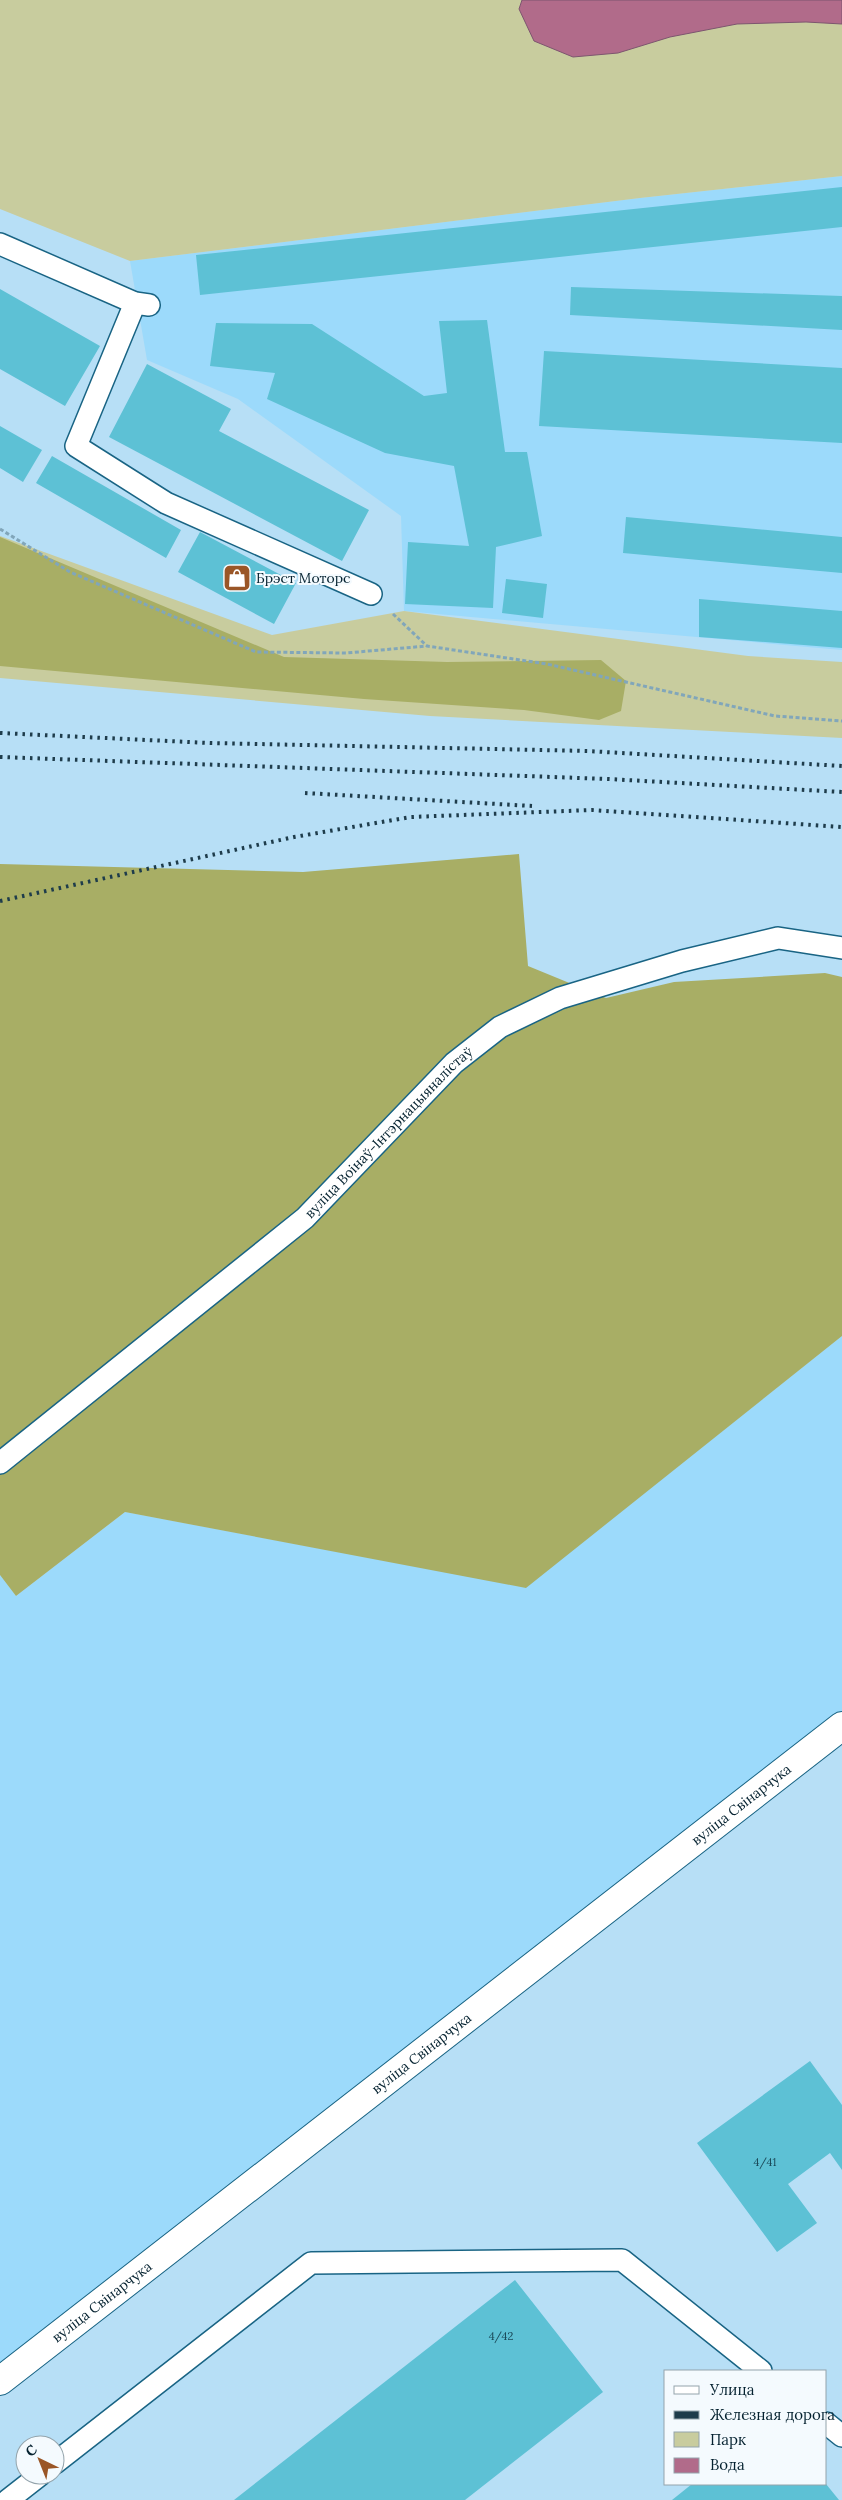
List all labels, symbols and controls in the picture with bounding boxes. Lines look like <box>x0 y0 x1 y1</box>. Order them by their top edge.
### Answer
shop icon: Брэст Моторс <box>222 563 252 593</box>
place label: Брэст Моторс <box>256 569 351 587</box>
street label: вуліца Воінаў-Інтэрнацыяналістаў <box>301 1042 477 1222</box>
street label: вуліца Свінарчука <box>688 1760 795 1849</box>
street label: вуліца Свінарчука <box>368 2009 475 2098</box>
house number: 4/41 <box>754 2155 776 2170</box>
street label: вуліца Свінарчука <box>48 2257 155 2346</box>
house number: 4/42 <box>489 2329 513 2344</box>
legend <box>664 2370 827 2485</box>
text: Улица <box>709 2380 755 2399</box>
text: Железная дорога <box>710 2405 835 2424</box>
text: Парк <box>710 2430 746 2449</box>
north arrow <box>15 2435 65 2485</box>
text: С <box>21 2440 41 2460</box>
text: Вода <box>710 2455 745 2474</box>

